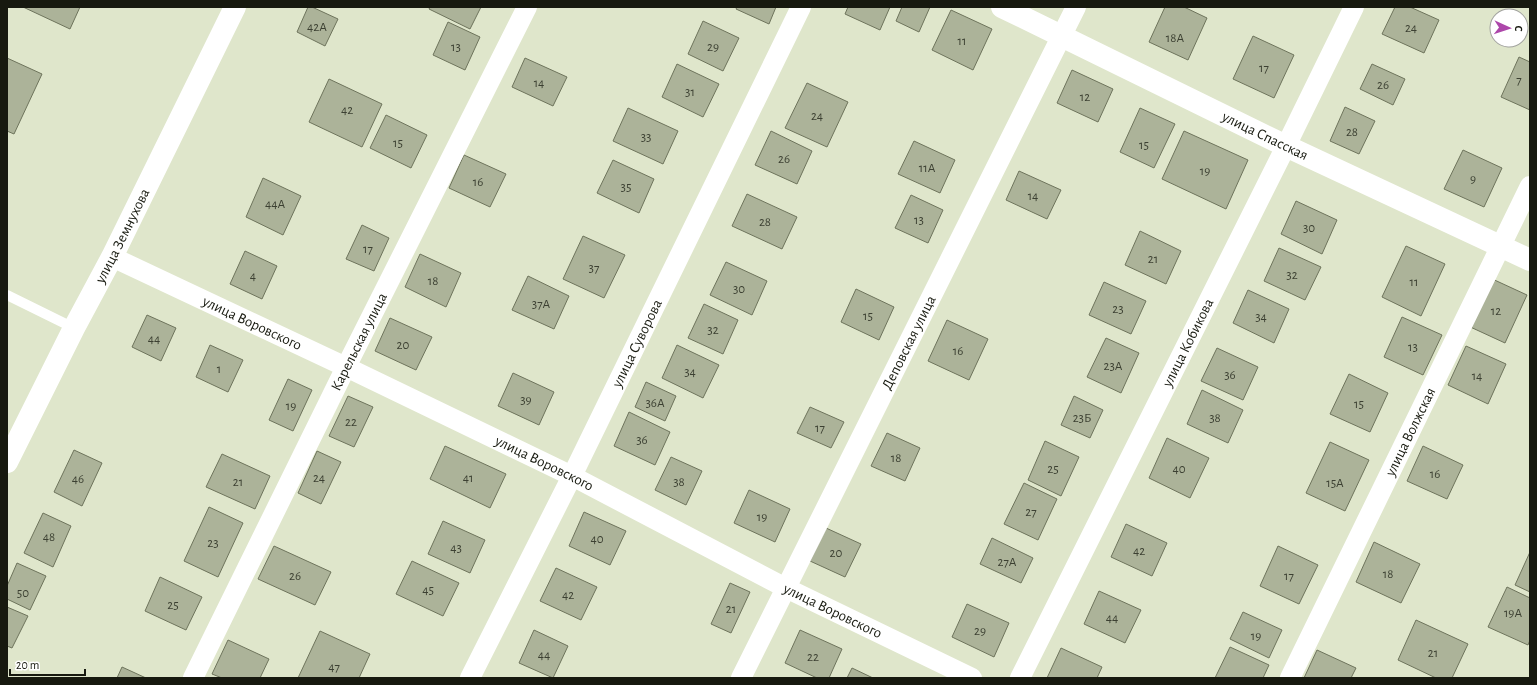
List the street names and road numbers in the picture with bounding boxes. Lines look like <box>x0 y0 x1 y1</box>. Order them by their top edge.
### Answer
street label: улица Спасская <box>1219 109 1310 163</box>
street label: улица Земнухова <box>92 186 153 286</box>
street label: Карельская улица <box>328 290 390 393</box>
street label: улица Воровского <box>199 293 304 353</box>
street label: Деповская улица <box>879 293 939 392</box>
street label: улица Кобикова <box>1159 296 1217 390</box>
street label: улица Суворова <box>609 297 665 391</box>
street label: улица Волжская <box>1382 385 1438 479</box>
street label: улица Воровского <box>492 433 596 494</box>
street label: улица Воровского <box>780 581 884 641</box>

